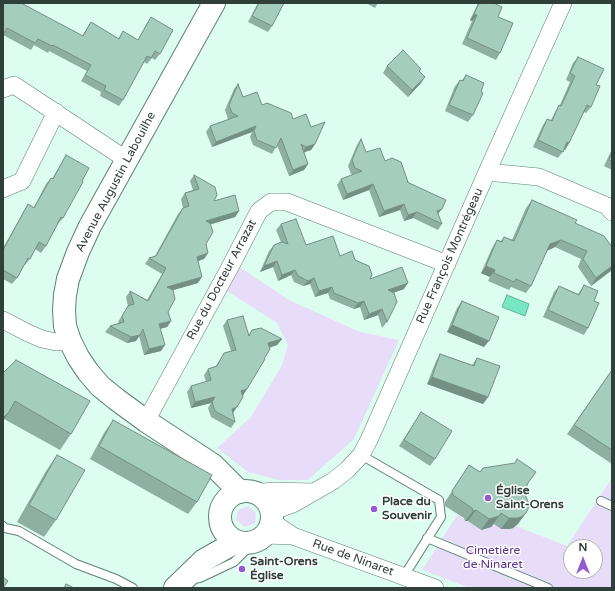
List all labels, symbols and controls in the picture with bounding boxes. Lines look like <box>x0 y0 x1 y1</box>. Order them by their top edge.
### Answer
street label: Avenue Augustin Labouilhe <box>73 109 159 255</box>
street label: Rue François Montrégeau <box>414 186 486 326</box>
street label: Rue du Docteur Arrazat <box>184 217 260 343</box>
place label: Église Saint-Orens <box>496 484 564 512</box>
marker: Église Saint-Orens <box>483 493 493 503</box>
place label: Place du Souvenir <box>382 495 432 523</box>
marker: Place du Souvenir <box>369 504 379 514</box>
street label: Rue de Ninaret <box>310 537 396 579</box>
north arrow <box>563 539 603 579</box>
text: N <box>579 541 587 554</box>
park label: Cimetière de Ninaret <box>463 544 523 572</box>
place label: Saint-Orens Église <box>250 555 318 583</box>
marker: Saint-Orens Église <box>237 564 247 574</box>

